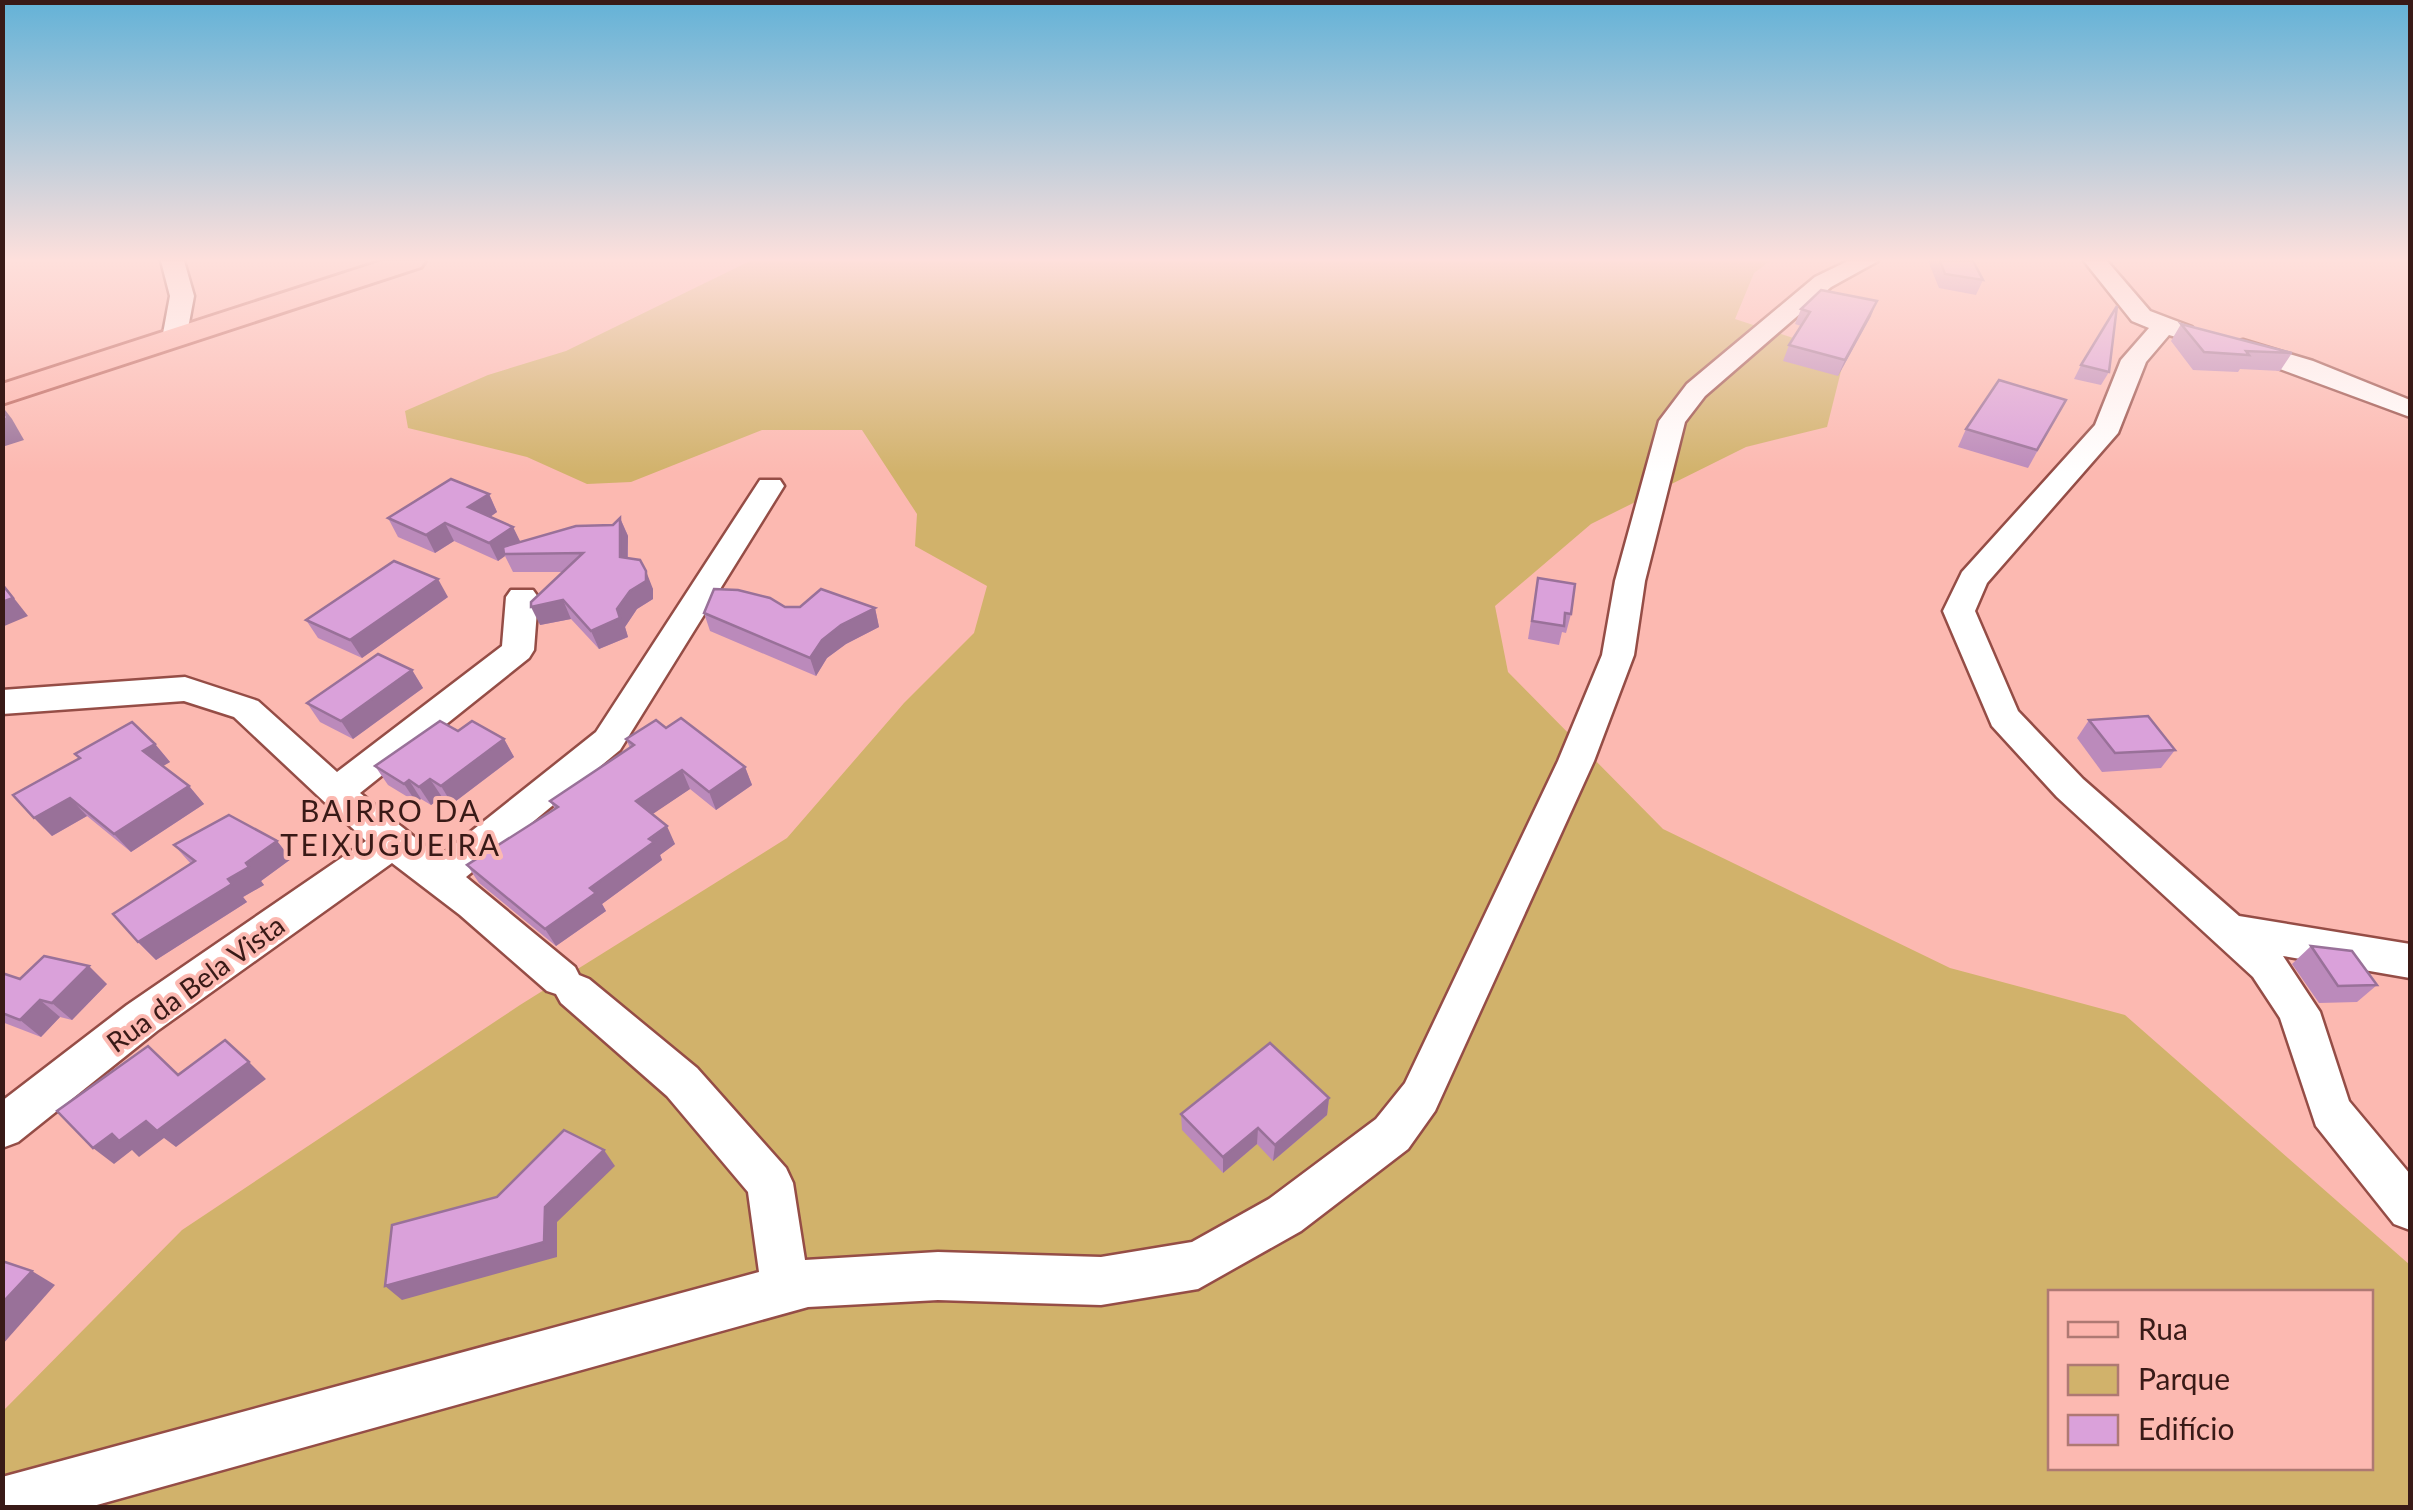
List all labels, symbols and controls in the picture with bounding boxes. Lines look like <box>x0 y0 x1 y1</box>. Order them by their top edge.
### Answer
district label: BAIRRO DA TEIXUGUEIRA <box>280 792 502 862</box>
street label: Rua da Bela Vista <box>99 907 291 1059</box>
legend <box>2048 1290 2373 1470</box>
text: Rua <box>2138 1310 2188 1346</box>
text: Parque <box>2138 1360 2230 1396</box>
text: Edifício <box>2138 1410 2234 1446</box>

